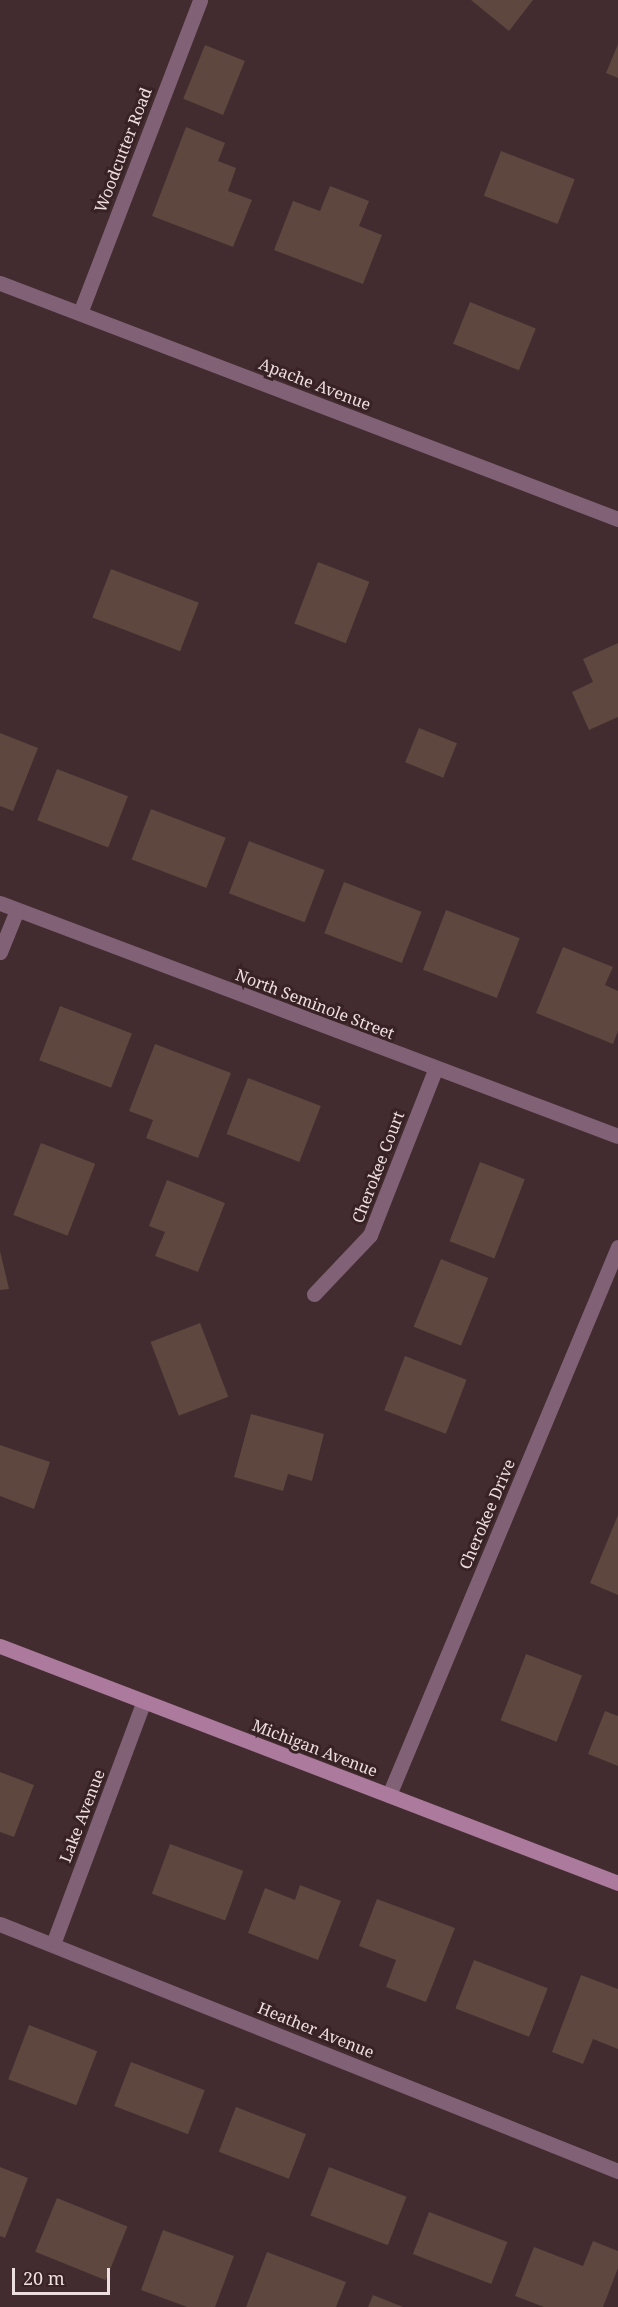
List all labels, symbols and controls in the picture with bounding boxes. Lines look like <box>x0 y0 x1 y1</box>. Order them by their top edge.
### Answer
street label: Woodcutter Road <box>90 85 156 215</box>
street label: Apache Avenue <box>256 354 374 414</box>
street label: North Seminole Street <box>233 965 397 1043</box>
street label: Cherokee Court <box>348 1108 408 1226</box>
street label: Cherokee Drive <box>455 1456 519 1572</box>
street label: Michigan Avenue <box>250 1715 380 1781</box>
street label: Lake Avenue <box>55 1767 109 1865</box>
street label: Heather Avenue <box>255 1998 377 2062</box>
scale bar <box>15 2256 112 2294</box>
text: 20 m <box>23 2266 65 2290</box>

